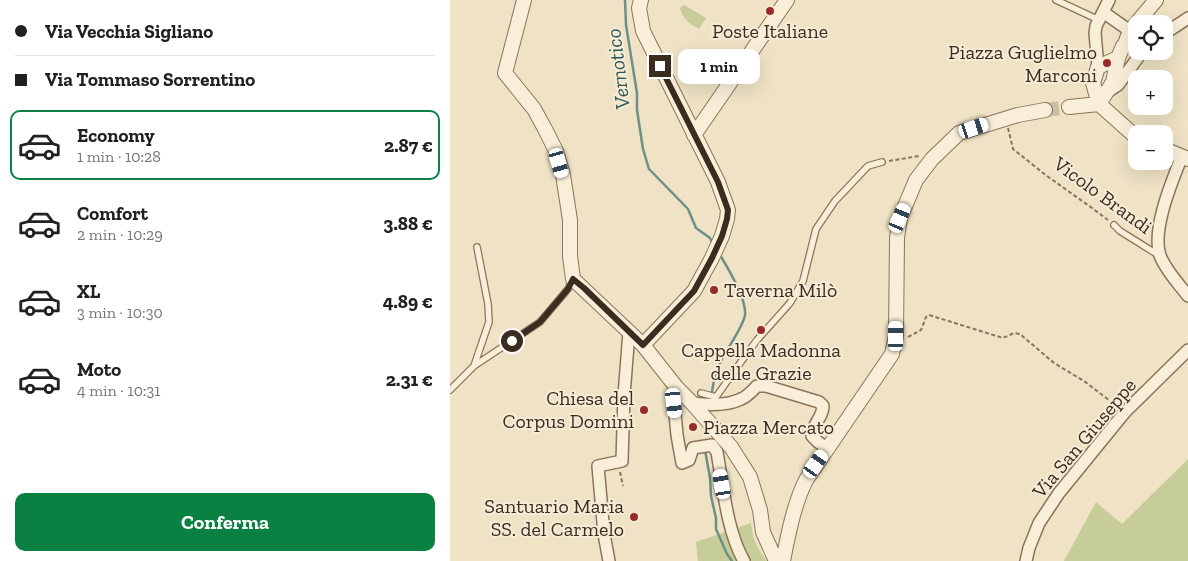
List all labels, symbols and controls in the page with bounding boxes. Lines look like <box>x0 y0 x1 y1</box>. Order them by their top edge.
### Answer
marker: Poste Italiane <box>764 5 776 17</box>
map controls <box>1128 15 1173 170</box>
button: locate <box>1128 15 1173 60</box>
place label: Poste Italiane <box>712 19 828 43</box>
text: Via Vecchia Sigliano <box>45 20 213 43</box>
water label: Vernotico <box>600 27 635 111</box>
place label: Piazza Guglielmo Marconi <box>948 40 1097 87</box>
callout: 1 min <box>678 48 760 84</box>
route end <box>649 55 671 77</box>
text: 1 min <box>700 57 738 76</box>
marker: Piazza Guglielmo Marconi <box>1101 57 1113 69</box>
text: Via Tommaso Sorrentino <box>45 68 255 91</box>
button: + <box>1128 70 1173 115</box>
car <box>957 116 990 140</box>
icon: car <box>17 123 62 168</box>
text: Economy <box>77 124 155 147</box>
button: − <box>1128 125 1173 170</box>
text: 2.87 € <box>384 134 433 157</box>
text: 1 min · 10:28 <box>77 147 161 166</box>
car <box>547 147 570 179</box>
street label: Vicolo Brandi <box>1048 151 1157 239</box>
icon: car <box>17 201 62 246</box>
car <box>887 201 912 235</box>
text: Comfort <box>77 202 148 225</box>
text: 3.88 € <box>383 212 433 235</box>
text: 2 min · 10:29 <box>77 225 163 244</box>
place label: Taverna Milò <box>724 278 837 302</box>
icon: car <box>17 279 62 324</box>
text: XL <box>77 280 100 303</box>
marker: Taverna Milò <box>708 284 720 296</box>
text: 4.89 € <box>383 290 433 313</box>
text: 3 min · 10:30 <box>77 303 163 322</box>
car <box>888 321 903 351</box>
marker: Cappella Madonna delle Grazie <box>755 324 767 336</box>
route start <box>501 330 523 352</box>
place label: Cappella Madonna delle Grazie <box>681 338 841 385</box>
icon: car <box>17 357 62 402</box>
text: Moto <box>77 358 121 381</box>
text: 2.31 € <box>386 368 433 391</box>
street label: Via San Giuseppe <box>1026 373 1141 504</box>
text: 4 min · 10:31 <box>77 381 160 400</box>
place label: Chiesa del Corpus Domini <box>503 386 634 433</box>
car <box>664 387 683 419</box>
marker: Chiesa del Corpus Domini <box>638 404 650 416</box>
place label: Piazza Mercato <box>703 415 834 439</box>
marker: Piazza Mercato <box>687 421 699 433</box>
car <box>801 447 830 481</box>
car <box>712 468 731 500</box>
button: Conferma <box>15 493 435 551</box>
place label: Santuario Maria SS. del Carmelo <box>484 494 624 541</box>
marker: Santuario Maria SS. del Carmelo <box>628 511 640 523</box>

